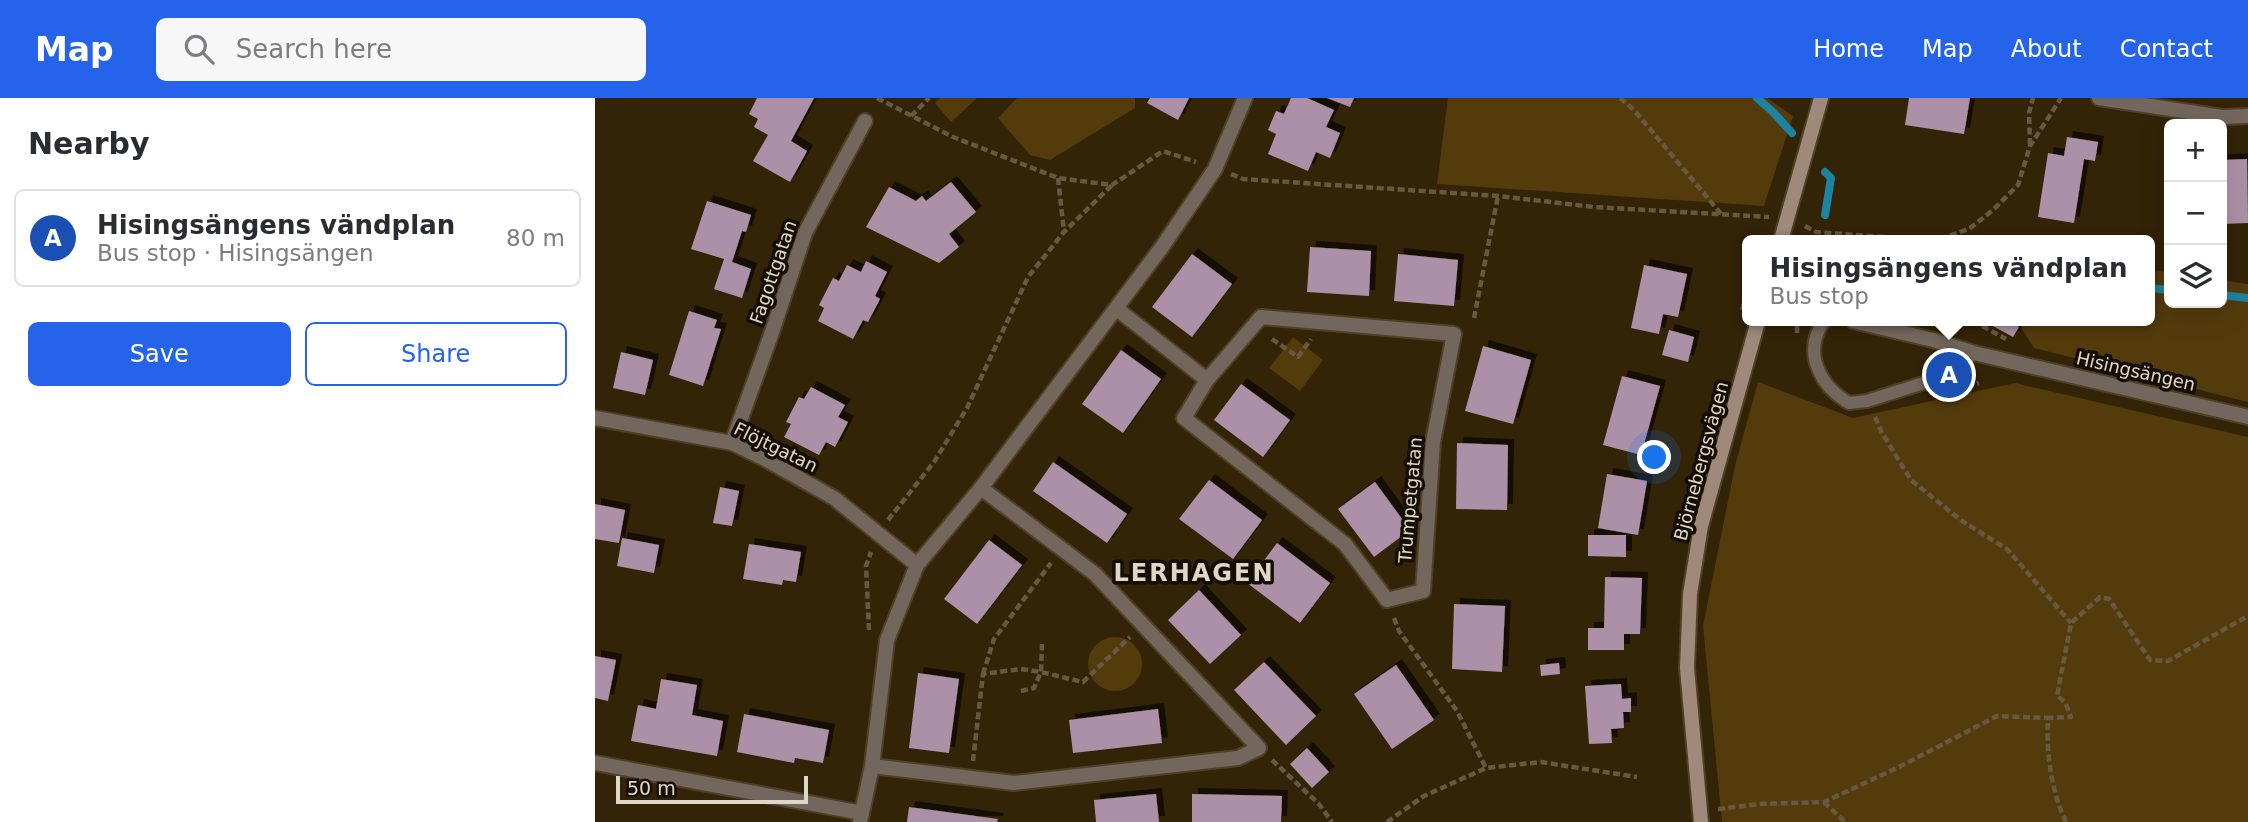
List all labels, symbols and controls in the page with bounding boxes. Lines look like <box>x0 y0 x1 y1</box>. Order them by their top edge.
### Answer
search box <box>156 18 646 81</box>
text: Map <box>35 30 114 69</box>
icon: search <box>180 30 218 68</box>
text: Search here <box>236 34 392 64</box>
text: Home <box>1813 35 1884 63</box>
text: Map <box>1922 35 1973 63</box>
text: About <box>2011 35 2082 63</box>
text: Contact <box>2120 35 2213 63</box>
map controls <box>2164 119 2227 308</box>
button: + <box>2164 119 2227 182</box>
text: Nearby <box>28 126 150 161</box>
button: − <box>2164 182 2227 245</box>
text: Hisingsängens vändplan <box>97 210 455 240</box>
street label: Fagottgatan <box>745 217 801 327</box>
text: A <box>44 225 62 251</box>
text: 80 m <box>506 225 565 251</box>
popup <box>1742 235 2155 326</box>
text: Bus stop · Hisingsängen <box>97 240 373 266</box>
button: layers <box>2164 245 2227 308</box>
text: Hisingsängens vändplan <box>1769 253 2128 283</box>
text: Bus stop <box>1769 283 1869 309</box>
button: Save <box>28 322 291 386</box>
button: Share <box>305 322 567 386</box>
street label: Hisingsängen <box>2074 347 2198 395</box>
pin: A <box>1926 349 1972 401</box>
street label: Björnebergsvägen <box>1670 379 1732 543</box>
street label: Flöjtgatan <box>731 418 821 476</box>
street label: Trumpetgatan <box>1394 436 1426 565</box>
your location <box>1637 440 1671 474</box>
district label: LERHAGEN <box>1113 559 1275 587</box>
scale bar <box>616 773 809 805</box>
text: 50 m <box>627 777 676 799</box>

